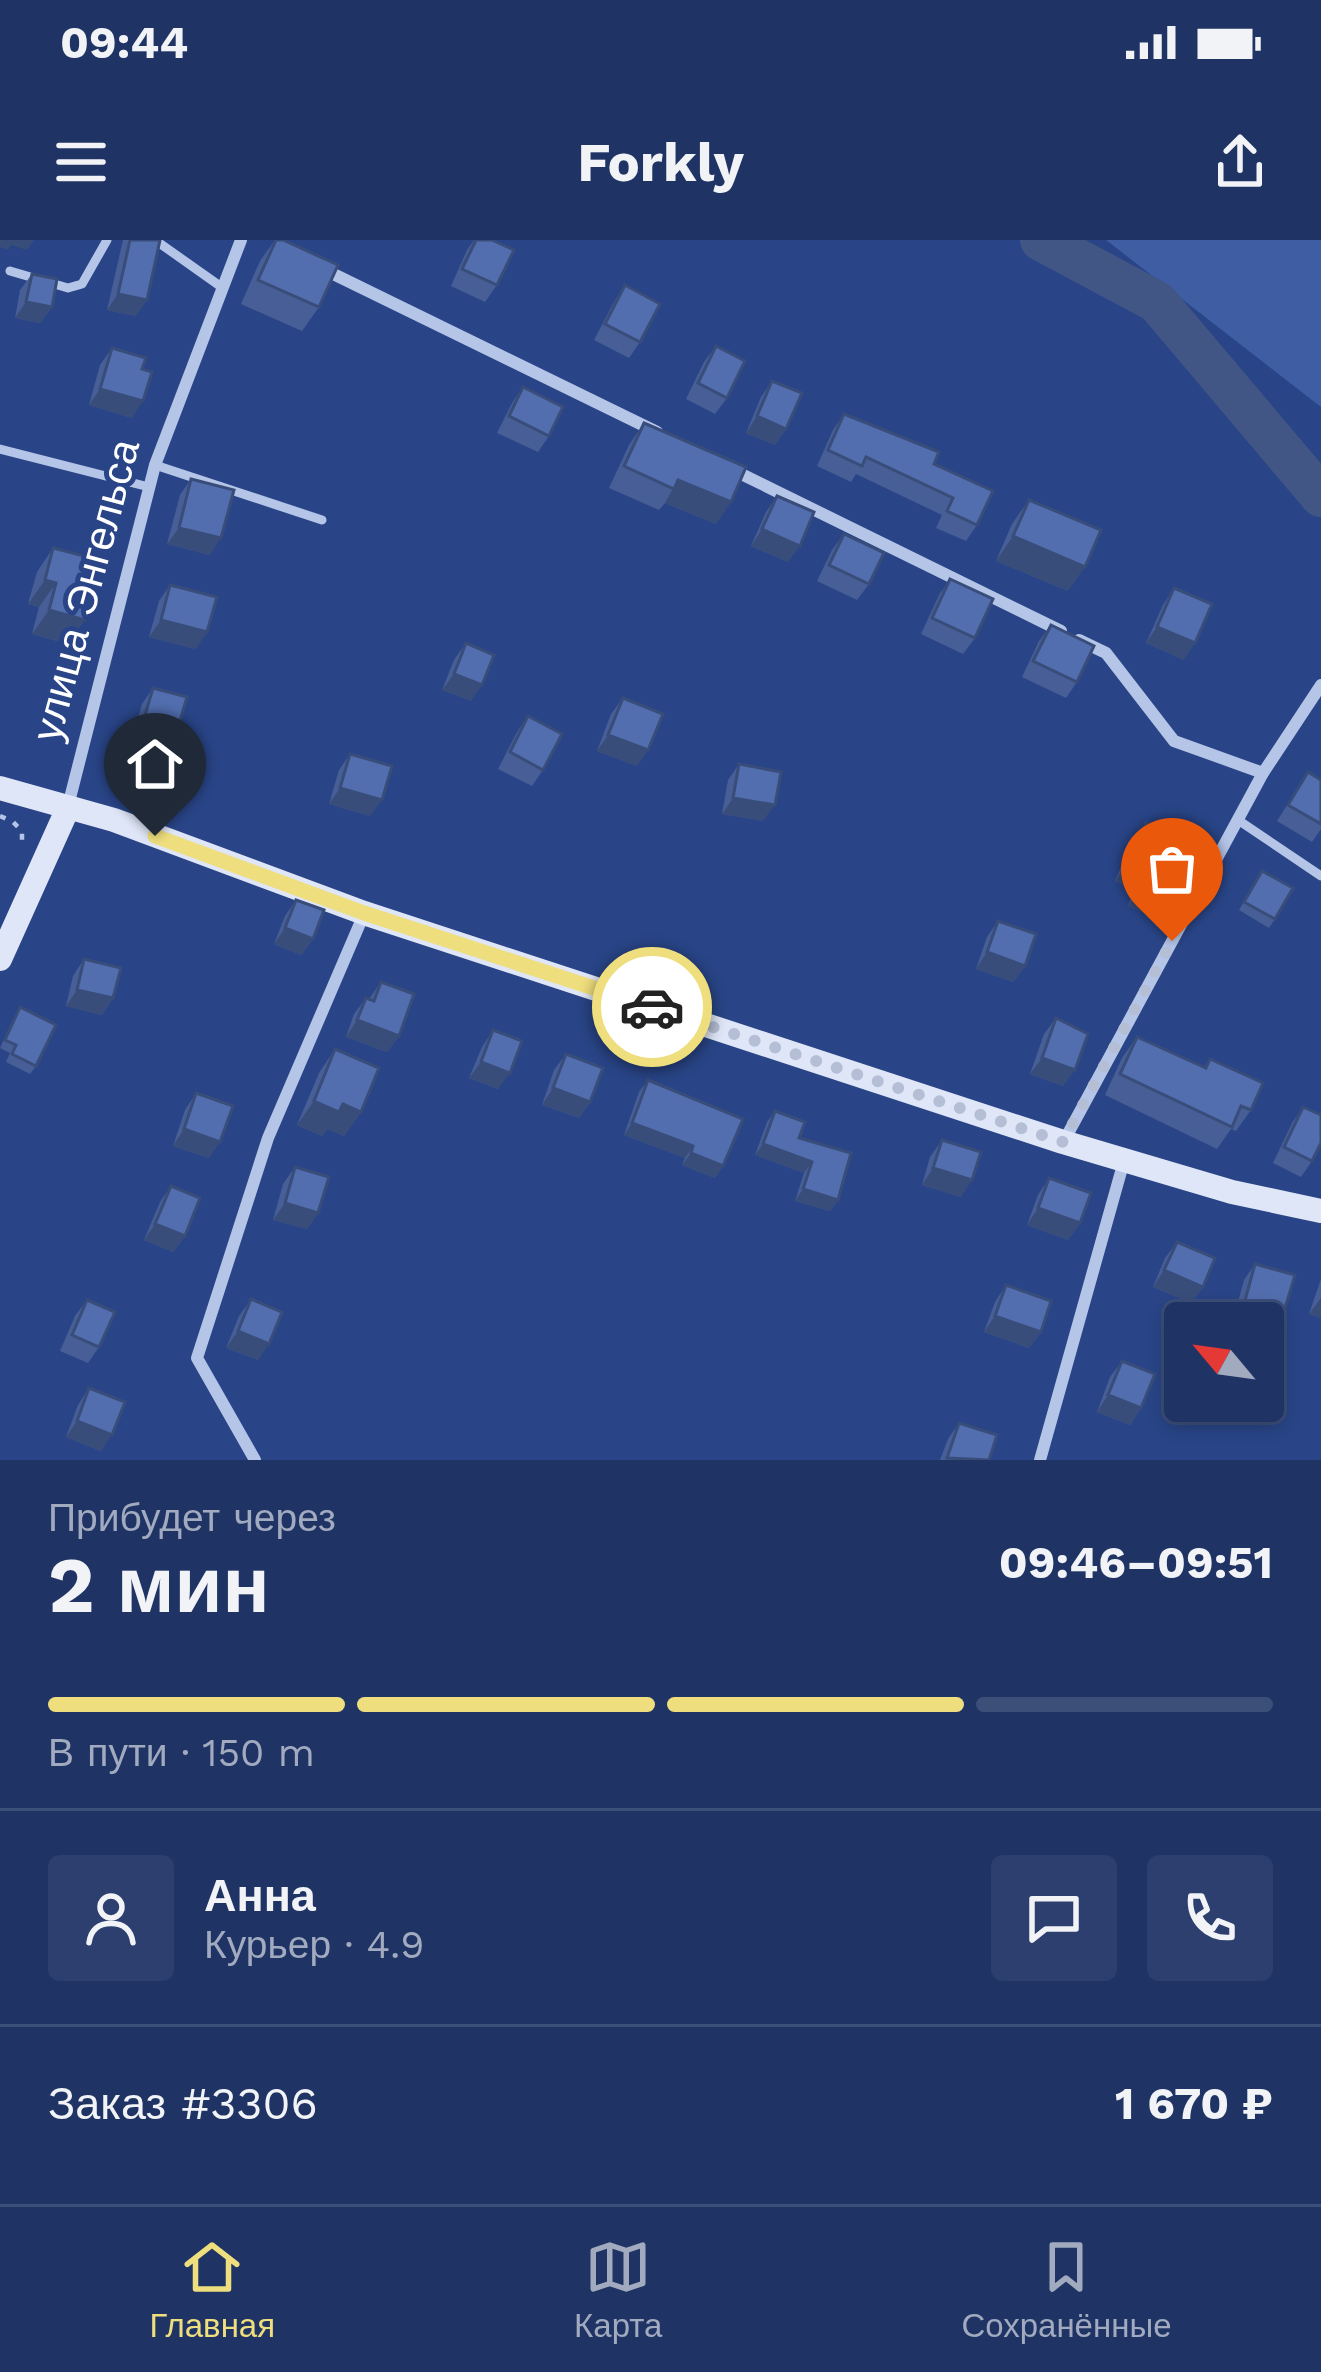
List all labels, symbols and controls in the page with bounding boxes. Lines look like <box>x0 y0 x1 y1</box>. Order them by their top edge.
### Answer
text: 09:44 <box>60 16 188 69</box>
icon: menu <box>48 129 114 195</box>
icon: share <box>1207 129 1273 195</box>
text: Forkly <box>577 131 744 194</box>
street label: улица Энгельса <box>22 433 149 746</box>
pin <box>104 713 206 836</box>
icon: home <box>122 731 188 797</box>
pin <box>1121 818 1223 941</box>
icon: bag <box>1139 836 1205 902</box>
courier <box>592 947 712 1067</box>
icon: car <box>619 974 685 1040</box>
north arrow <box>1164 1302 1284 1422</box>
map controls <box>1164 1302 1284 1422</box>
text: Прибудет через <box>48 1495 336 1540</box>
text: 09:46–09:51 <box>999 1536 1273 1589</box>
text: 2 мин <box>48 1539 270 1631</box>
text: В пути · 150 m <box>48 1730 315 1775</box>
button: person <box>48 1855 174 1981</box>
button: chat <box>991 1855 1117 1981</box>
button: phone <box>1147 1855 1273 1981</box>
text: Анна <box>204 1869 316 1922</box>
text: Курьер · 4.9 <box>204 1922 424 1967</box>
text: Заказ #3306 <box>48 2077 318 2130</box>
text: 1 670 ₽ <box>1115 2077 1273 2130</box>
tab: Главная <box>149 2234 275 2345</box>
tab: Карта <box>574 2234 662 2345</box>
tab: Сохранённые <box>961 2234 1172 2345</box>

